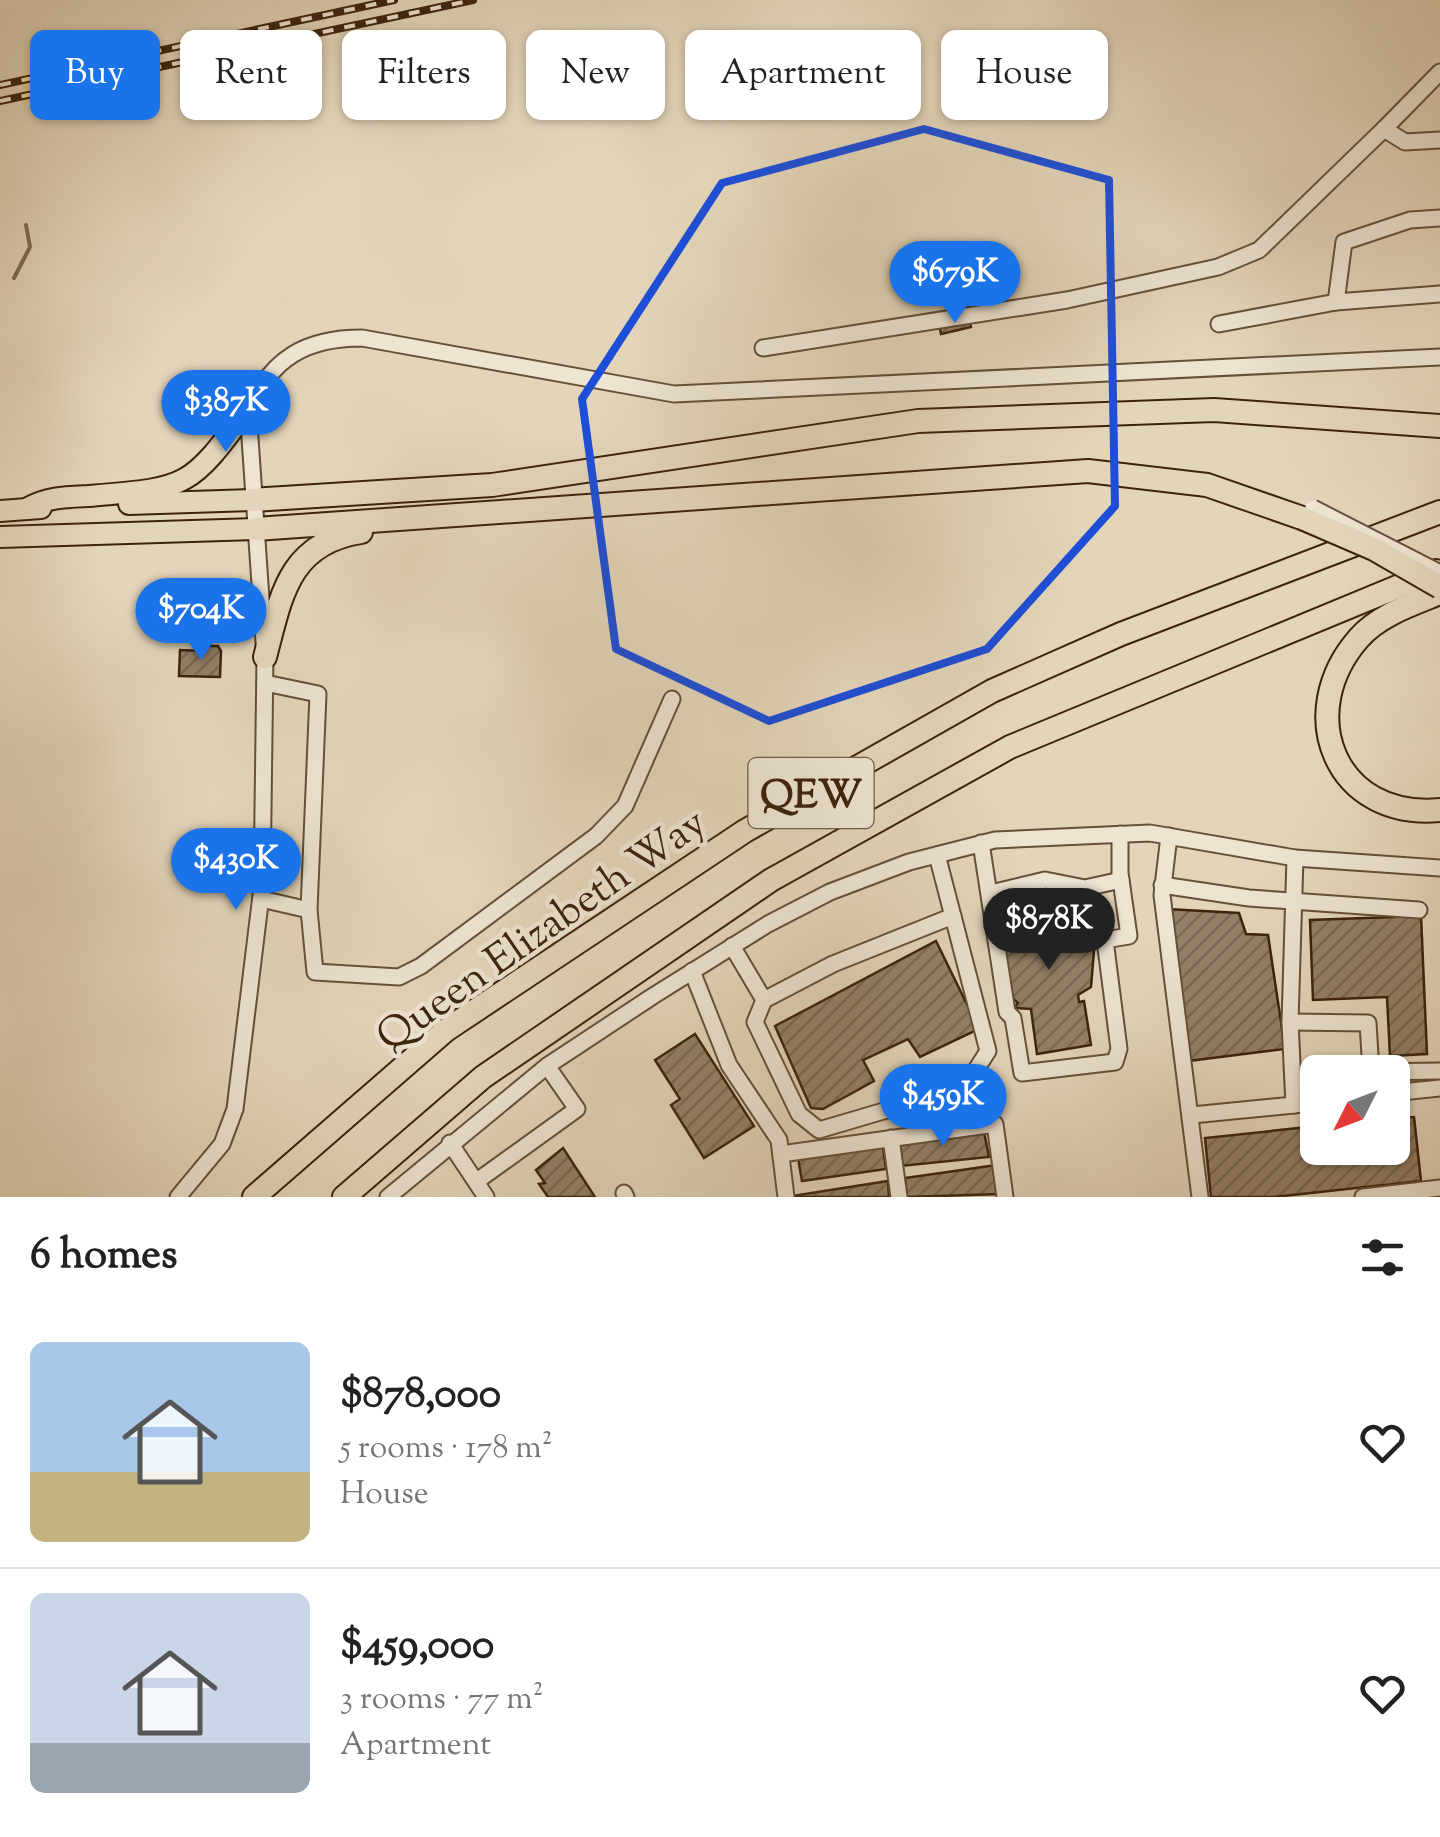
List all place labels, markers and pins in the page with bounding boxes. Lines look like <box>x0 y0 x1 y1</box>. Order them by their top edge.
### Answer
pin: $679K <box>885 241 1025 326</box>
pin: $387K <box>156 370 296 455</box>
pin: $704K <box>131 578 271 663</box>
pin: $430K <box>166 828 306 913</box>
pin: $878K <box>979 888 1119 973</box>
pin: $459K <box>873 1064 1013 1149</box>

